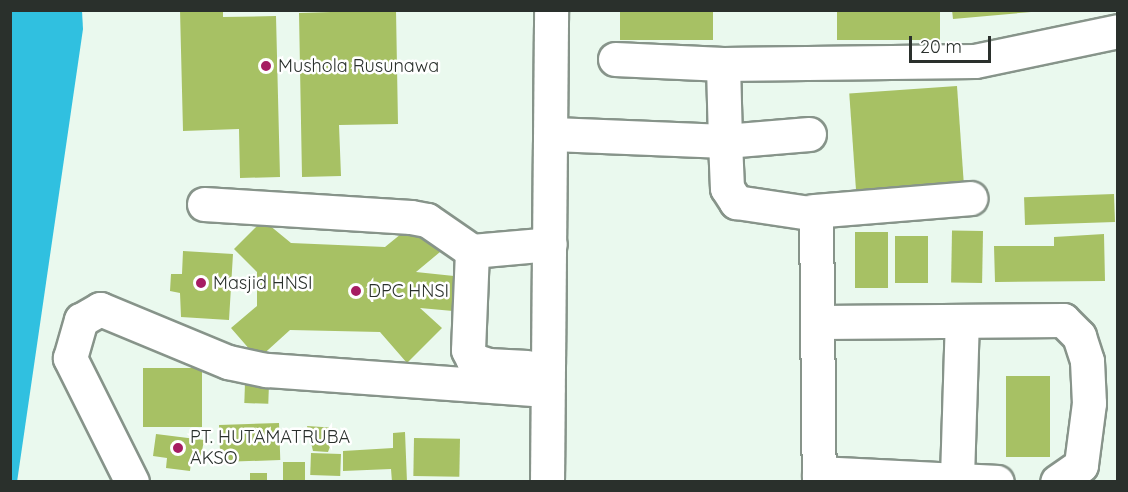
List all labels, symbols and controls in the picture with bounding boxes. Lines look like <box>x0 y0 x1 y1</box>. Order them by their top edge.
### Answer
scale bar <box>912 24 994 62</box>
text: 20 m <box>920 35 962 58</box>
place label: Mushola Rusunawa <box>278 55 439 77</box>
marker: Mushola Rusunawa <box>259 59 273 73</box>
place label: Masjid HNSI <box>213 272 312 294</box>
marker: Masjid HNSI <box>194 276 208 290</box>
place label: DPC HNSI <box>368 280 449 302</box>
marker: DPC HNSI <box>349 284 363 298</box>
place label: PT. HUTAMATRUBA AKSO <box>190 427 350 470</box>
marker: PT. HUTAMATRUBA AKSO <box>171 441 185 455</box>

